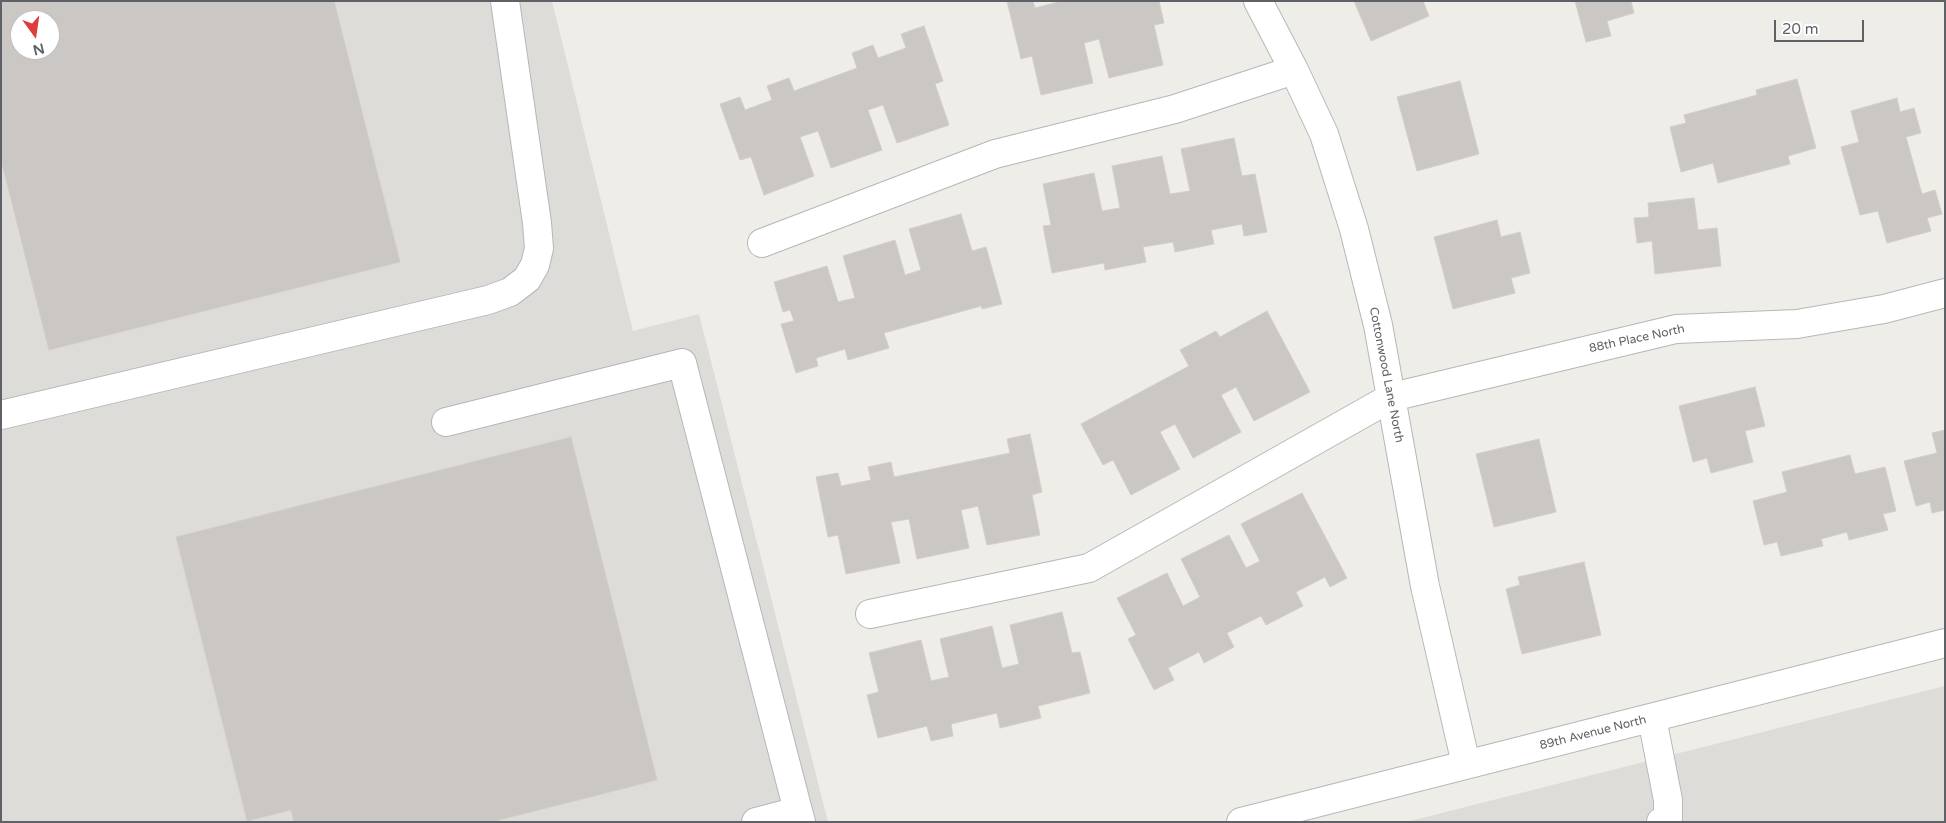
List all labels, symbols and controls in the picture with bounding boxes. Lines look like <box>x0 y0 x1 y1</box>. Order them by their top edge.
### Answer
north arrow <box>10 10 60 60</box>
scale bar <box>1776 10 1866 42</box>
text: 20 m <box>1782 20 1819 38</box>
text: N <box>31 39 46 59</box>
street label: Cottonwood Lane North <box>1366 306 1406 444</box>
street label: 88th Place North <box>1588 322 1686 356</box>
street label: 89th Avenue North <box>1538 713 1648 753</box>

